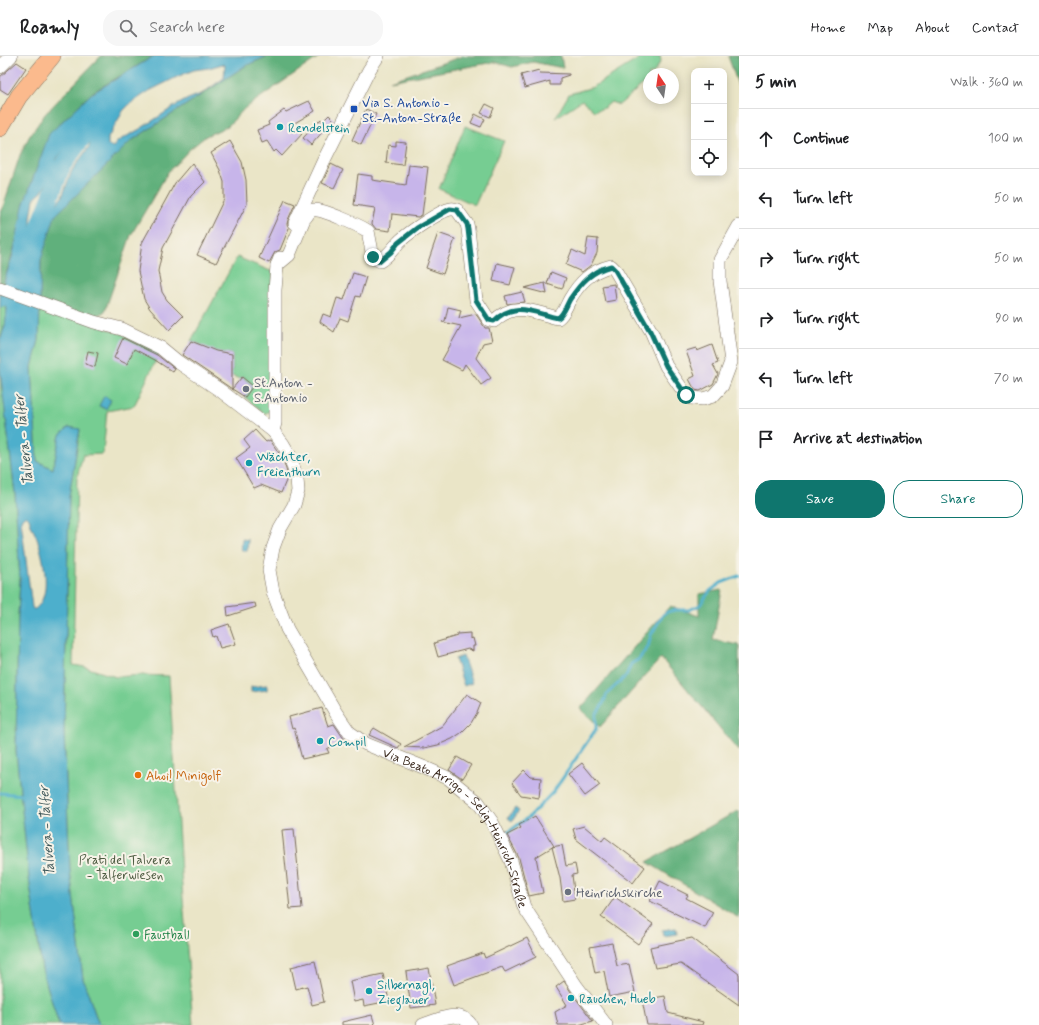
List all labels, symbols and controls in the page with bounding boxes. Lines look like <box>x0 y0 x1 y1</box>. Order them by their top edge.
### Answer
search box <box>103 10 383 46</box>
text: Roamly <box>20 15 79 40</box>
icon: search <box>117 17 139 39</box>
text: Search here <box>149 18 225 38</box>
text: Home <box>811 19 845 37</box>
text: Map <box>867 19 893 37</box>
text: About <box>915 19 950 37</box>
text: Contact <box>972 19 1019 37</box>
north arrow <box>643 68 679 104</box>
map controls <box>691 68 727 176</box>
button: + <box>691 68 727 104</box>
text: 5 min <box>755 71 797 93</box>
text: Walk · 360 m <box>950 74 1023 91</box>
place label: Via S. Antonio - St.-Anton-Straße <box>362 95 462 127</box>
marker: Via S. Antonio - St.-Anton-Straße <box>349 104 359 114</box>
button: − <box>691 104 727 140</box>
place label: Rendelstein <box>288 120 350 137</box>
marker: Rendelstein <box>275 122 285 132</box>
icon: ahead <box>755 128 777 150</box>
text: Continue <box>793 129 849 149</box>
text: 100 m <box>988 130 1023 147</box>
button: locate <box>691 140 727 176</box>
icon: left <box>755 188 777 210</box>
text: Turn left <box>793 189 853 209</box>
text: 50 m <box>994 190 1023 207</box>
route end <box>364 248 382 266</box>
icon: right <box>755 248 777 270</box>
text: Turn right <box>793 249 860 269</box>
text: 50 m <box>994 250 1023 267</box>
icon: right <box>755 308 777 330</box>
text: Turn right <box>793 309 860 329</box>
text: 90 m <box>995 310 1023 327</box>
icon: left <box>755 368 777 390</box>
text: Turn left <box>793 369 853 389</box>
text: 70 m <box>994 370 1023 387</box>
place label: St.Anton - S.Antonio <box>254 375 313 407</box>
marker: St.Anton - S.Antonio <box>241 384 251 394</box>
route start <box>677 386 695 404</box>
water label: Talvera - Talfer <box>10 392 38 486</box>
icon: arrive <box>755 428 777 450</box>
text: Arrive at destination <box>793 429 922 449</box>
place label: Wächter, Freienthurn <box>257 449 320 481</box>
marker: Wächter, Freienthurn <box>244 458 254 468</box>
button: Save <box>755 480 885 518</box>
button: Share <box>893 480 1023 518</box>
place label: Compil <box>328 734 367 751</box>
marker: Compil <box>315 736 325 746</box>
street label: Via Beato Arrigo - Selig-Heinrich-Straße <box>380 745 531 910</box>
place label: Ahoi! Minigolf <box>146 768 222 786</box>
marker: Ahoi! Minigolf <box>133 770 143 780</box>
water label: Talvera - Talfer <box>35 783 59 877</box>
park label: Prati del Talvera - Talferwiesen <box>79 852 171 884</box>
place label: Heinrichskirche <box>576 885 662 902</box>
marker: Heinrichskirche <box>563 887 573 897</box>
place label: Faustball <box>144 927 190 944</box>
marker: Faustball <box>131 929 141 939</box>
place label: Silbernagl, Zieglauer <box>377 977 435 1011</box>
marker: Silbernagl, Zieglauer <box>364 986 374 996</box>
place label: Rauchen, Hueb <box>579 991 656 1008</box>
marker: Rauchen, Hueb <box>566 993 576 1003</box>

